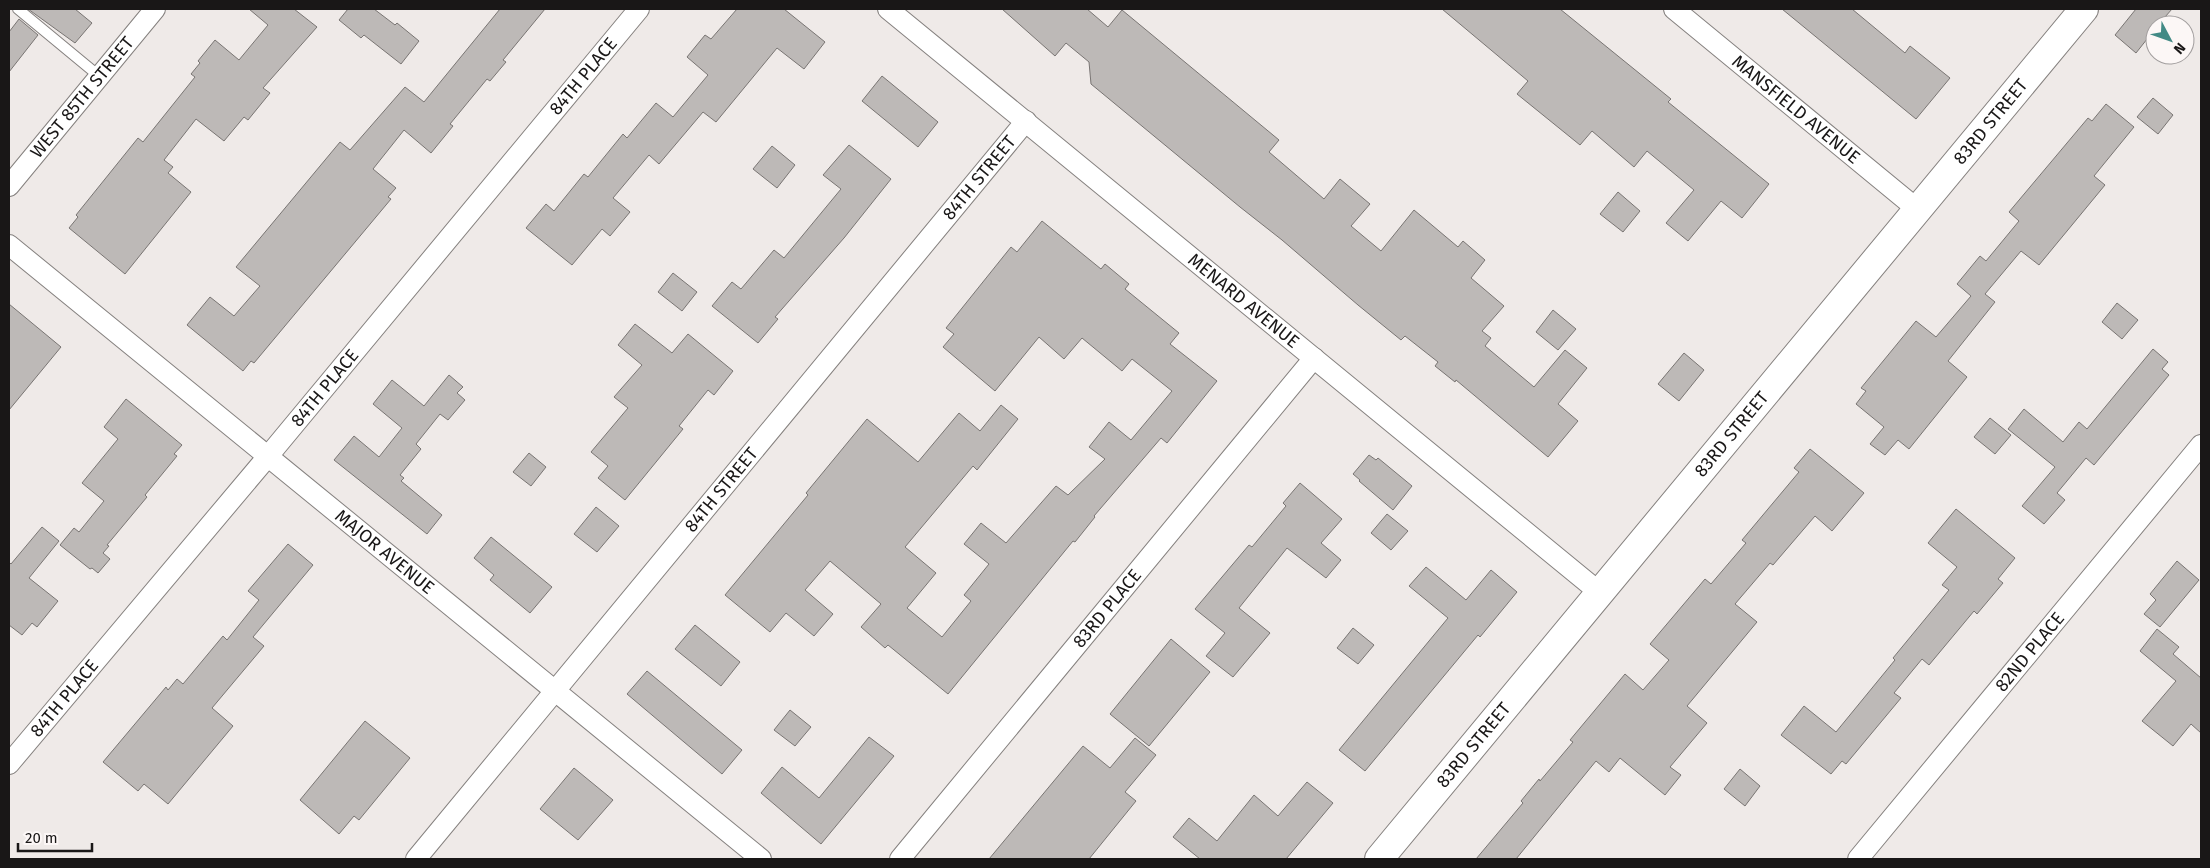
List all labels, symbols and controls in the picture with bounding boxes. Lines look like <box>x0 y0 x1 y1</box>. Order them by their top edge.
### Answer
north arrow <box>2145 15 2195 65</box>
street label: WEST 85TH STREET <box>26 32 139 162</box>
street label: 84TH PLACE <box>545 33 622 120</box>
text: N <box>2170 39 2189 57</box>
street label: MANSFIELD AVENUE <box>1728 50 1864 168</box>
street label: 83RD STREET <box>1949 74 2033 169</box>
street label: 84TH STREET <box>938 130 1021 224</box>
street label: MENARD AVENUE <box>1184 249 1304 353</box>
street label: 84TH PLACE <box>286 345 363 431</box>
street label: 83RD STREET <box>1690 386 1774 481</box>
street label: 84TH STREET <box>680 442 763 537</box>
street label: MAJOR AVENUE <box>331 505 439 599</box>
street label: 83RD PLACE <box>1068 565 1146 652</box>
street label: 82ND PLACE <box>1990 608 2069 696</box>
street label: 84TH PLACE <box>26 655 103 741</box>
street label: 83RD STREET <box>1432 697 1516 792</box>
scale bar <box>18 820 91 852</box>
text: 20 m <box>25 829 58 847</box>

